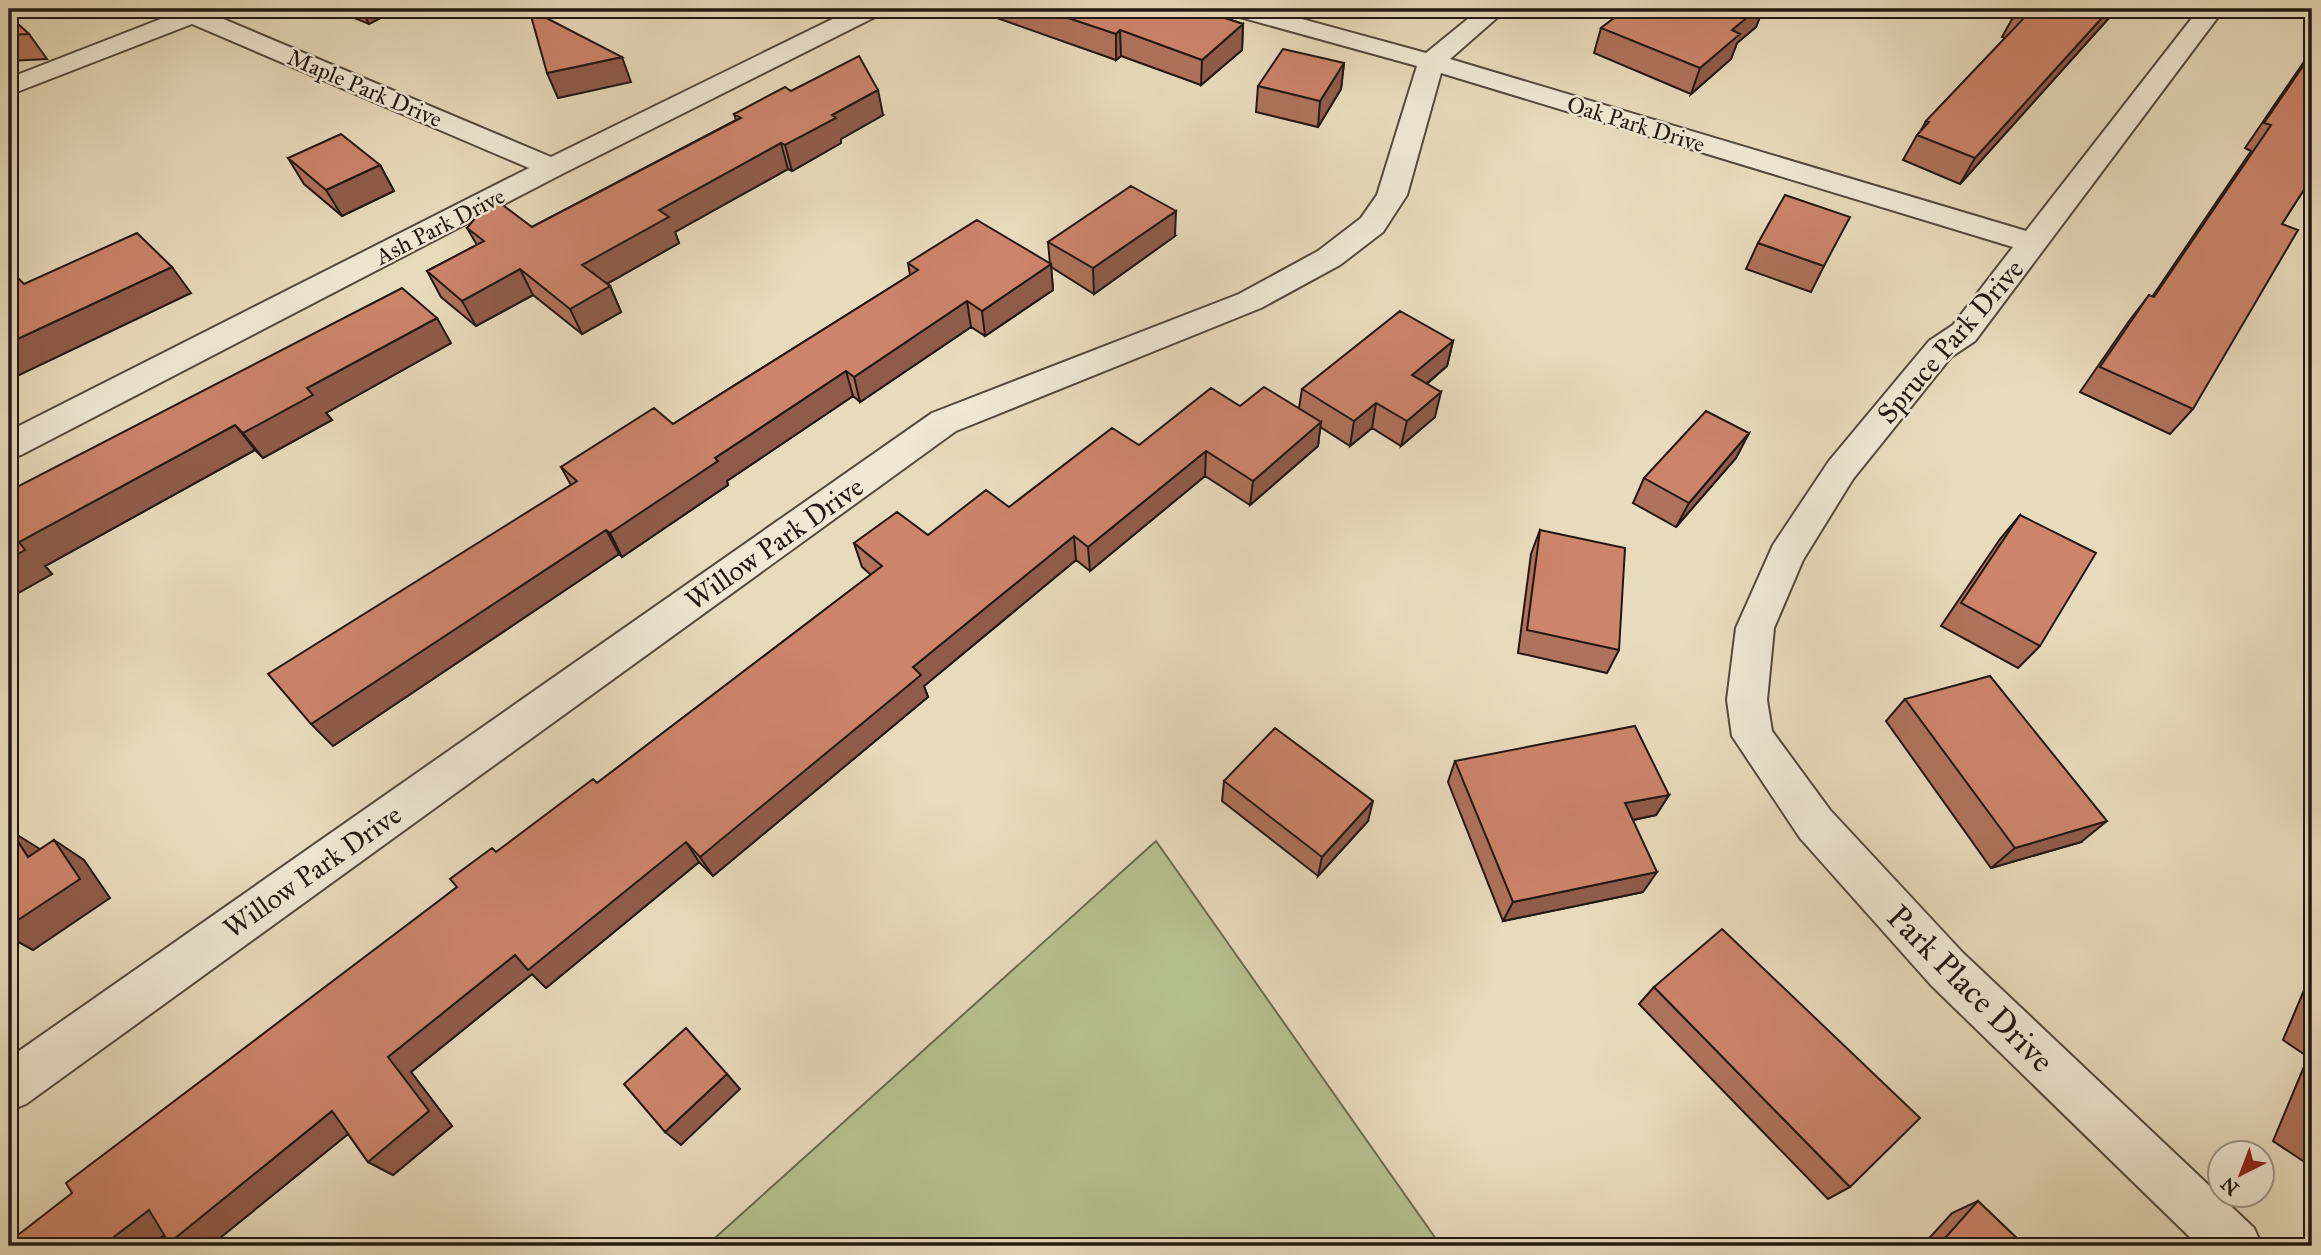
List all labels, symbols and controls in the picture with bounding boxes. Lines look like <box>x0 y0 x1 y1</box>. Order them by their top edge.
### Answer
street label: Maple Park Drive <box>283 43 447 133</box>
street label: Oak Park Drive <box>1564 90 1708 158</box>
street label: Ash Park Drive <box>370 181 509 271</box>
street label: Spruce Park Drive <box>1869 252 2031 431</box>
street label: Willow Park Drive <box>679 469 870 618</box>
street label: Willow Park Drive <box>217 797 408 946</box>
street label: Park Place Drive <box>1879 897 2062 1080</box>
north arrow <box>2206 1140 2276 1210</box>
text: N <box>2216 1172 2244 1200</box>

